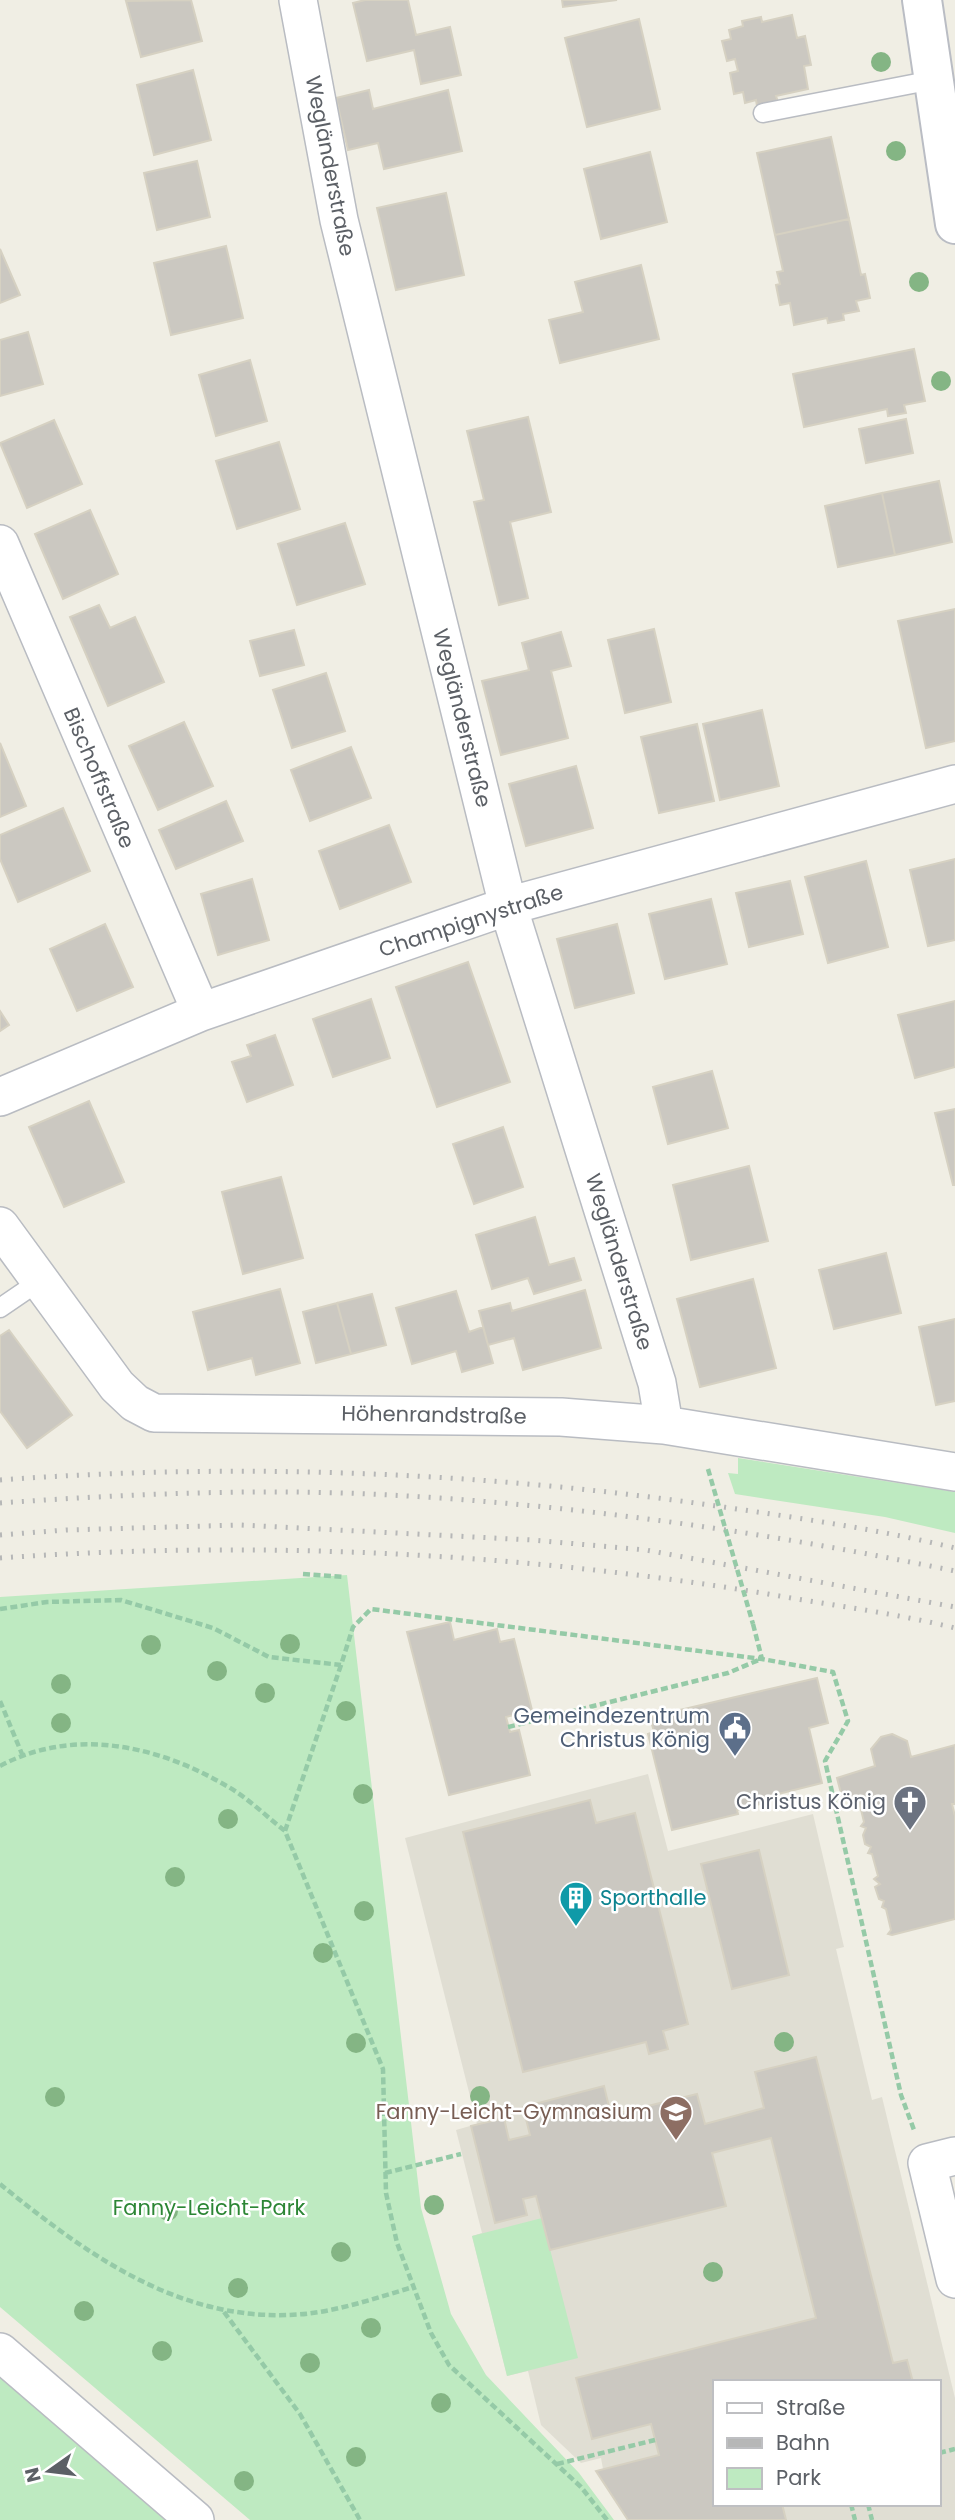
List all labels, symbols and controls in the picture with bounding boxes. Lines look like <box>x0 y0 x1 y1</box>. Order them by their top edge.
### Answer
street label: Wegländerstraße <box>299 73 362 259</box>
street label: Wegländerstraße <box>426 625 499 810</box>
street label: Bischoffstraße <box>57 703 142 853</box>
street label: Champignystraße <box>375 877 567 964</box>
street label: Wegländerstraße <box>579 1170 660 1354</box>
street label: Höhenrandstraße <box>341 1398 527 1431</box>
place label: Gemeindezentrum Christus König <box>514 1701 710 1754</box>
public building icon: Gemeindezentrum Christus König <box>716 1709 754 1758</box>
church icon: Christus König <box>891 1783 929 1832</box>
place label: Christus König <box>736 1787 886 1816</box>
building icon: Sporthalle <box>557 1879 595 1928</box>
place label: Sporthalle <box>600 1883 706 1912</box>
school or university icon: Fanny-Leicht-Gymnasium <box>657 2093 695 2142</box>
place label: Fanny-Leicht-Gymnasium <box>376 2097 652 2126</box>
park label: Fanny-Leicht-Park <box>113 2193 306 2222</box>
legend <box>713 2380 941 2506</box>
text: Straße <box>776 2393 845 2422</box>
text: Bahn <box>776 2428 830 2457</box>
north arrow <box>14 2436 84 2506</box>
text: Park <box>776 2463 821 2492</box>
text: N <box>18 2465 48 2485</box>

